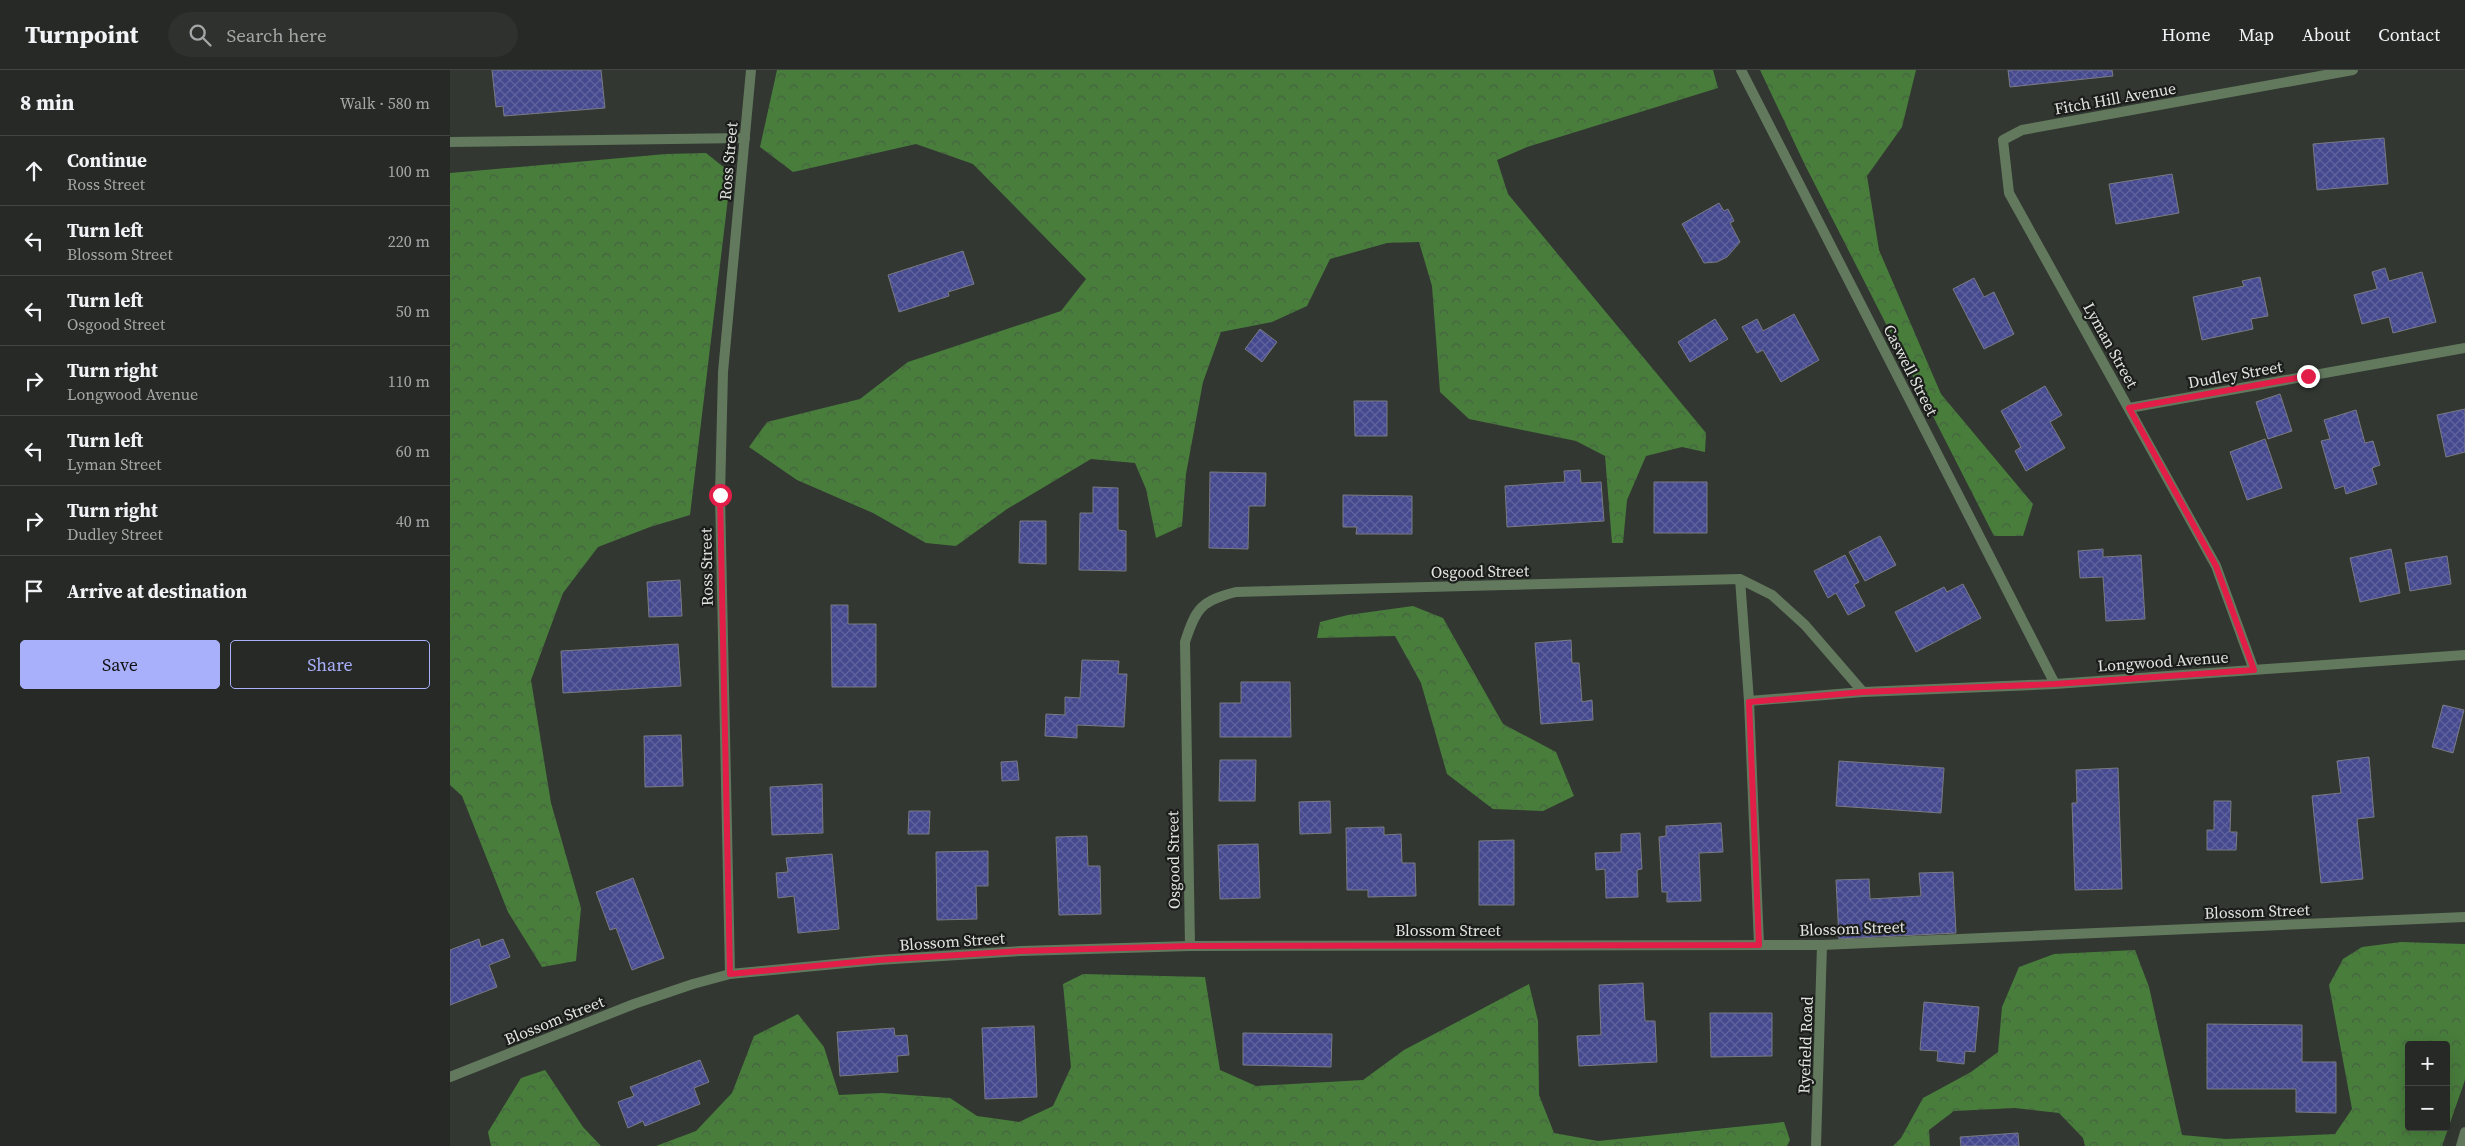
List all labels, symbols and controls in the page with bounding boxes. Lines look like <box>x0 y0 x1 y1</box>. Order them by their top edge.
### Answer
search box <box>168 12 518 57</box>
text: Turnpoint <box>25 18 138 51</box>
icon: search <box>186 21 214 49</box>
text: Search here <box>226 22 327 48</box>
text: Home <box>2162 22 2211 47</box>
text: Map <box>2239 22 2274 47</box>
text: About <box>2302 22 2350 47</box>
text: Contact <box>2378 22 2440 47</box>
street label: Fitch Hill Avenue <box>2052 76 2178 120</box>
text: 8 min <box>20 88 75 117</box>
text: Walk · 580 m <box>340 92 430 114</box>
street label: Ross Street <box>714 120 742 201</box>
text: Continue <box>67 147 147 173</box>
icon: ahead <box>20 157 48 185</box>
text: 100 m <box>388 160 430 182</box>
text: Ross Street <box>67 173 145 195</box>
text: Turn left <box>67 217 143 243</box>
icon: left <box>20 227 48 255</box>
text: 220 m <box>388 230 430 252</box>
text: Blossom Street <box>67 243 173 265</box>
text: Turn left <box>67 287 143 313</box>
icon: left <box>20 297 48 325</box>
street label: Lyman Street <box>2078 298 2144 392</box>
text: 50 m <box>396 300 430 322</box>
text: Osgood Street <box>67 313 165 335</box>
street label: Caswell Street <box>1879 321 1944 420</box>
street label: Dudley Street <box>2186 355 2285 393</box>
text: Turn right <box>67 357 158 383</box>
route end <box>2297 365 2320 388</box>
icon: right <box>20 367 48 395</box>
text: 110 m <box>388 370 430 392</box>
text: Longwood Avenue <box>67 383 198 405</box>
text: Turn left <box>67 427 143 453</box>
icon: left <box>20 437 48 465</box>
text: 60 m <box>396 440 430 462</box>
text: Lyman Street <box>67 453 162 475</box>
route start <box>709 484 732 507</box>
text: Turn right <box>67 497 158 523</box>
icon: right <box>20 507 48 535</box>
text: 40 m <box>396 510 430 532</box>
text: Dudley Street <box>67 523 163 545</box>
street label: Ross Street <box>694 527 718 606</box>
street label: Osgood Street <box>1431 559 1530 583</box>
icon: arrive <box>20 577 48 605</box>
text: Arrive at destination <box>67 578 247 604</box>
button: Save <box>20 640 220 689</box>
button: Share <box>230 640 430 689</box>
street label: Longwood Avenue <box>2097 645 2229 677</box>
street label: Osgood Street <box>1161 810 1185 909</box>
street label: Blossom Street <box>2204 898 2311 924</box>
street label: Blossom Street <box>1799 915 1906 941</box>
street label: Blossom Street <box>1395 919 1502 941</box>
street label: Blossom Street <box>899 926 1006 956</box>
street label: Blossom Street <box>501 990 608 1050</box>
street label: Ryefield Road <box>1792 996 1818 1094</box>
map controls <box>2405 1041 2450 1131</box>
button: + <box>2405 1041 2450 1086</box>
button: − <box>2405 1086 2450 1131</box>

